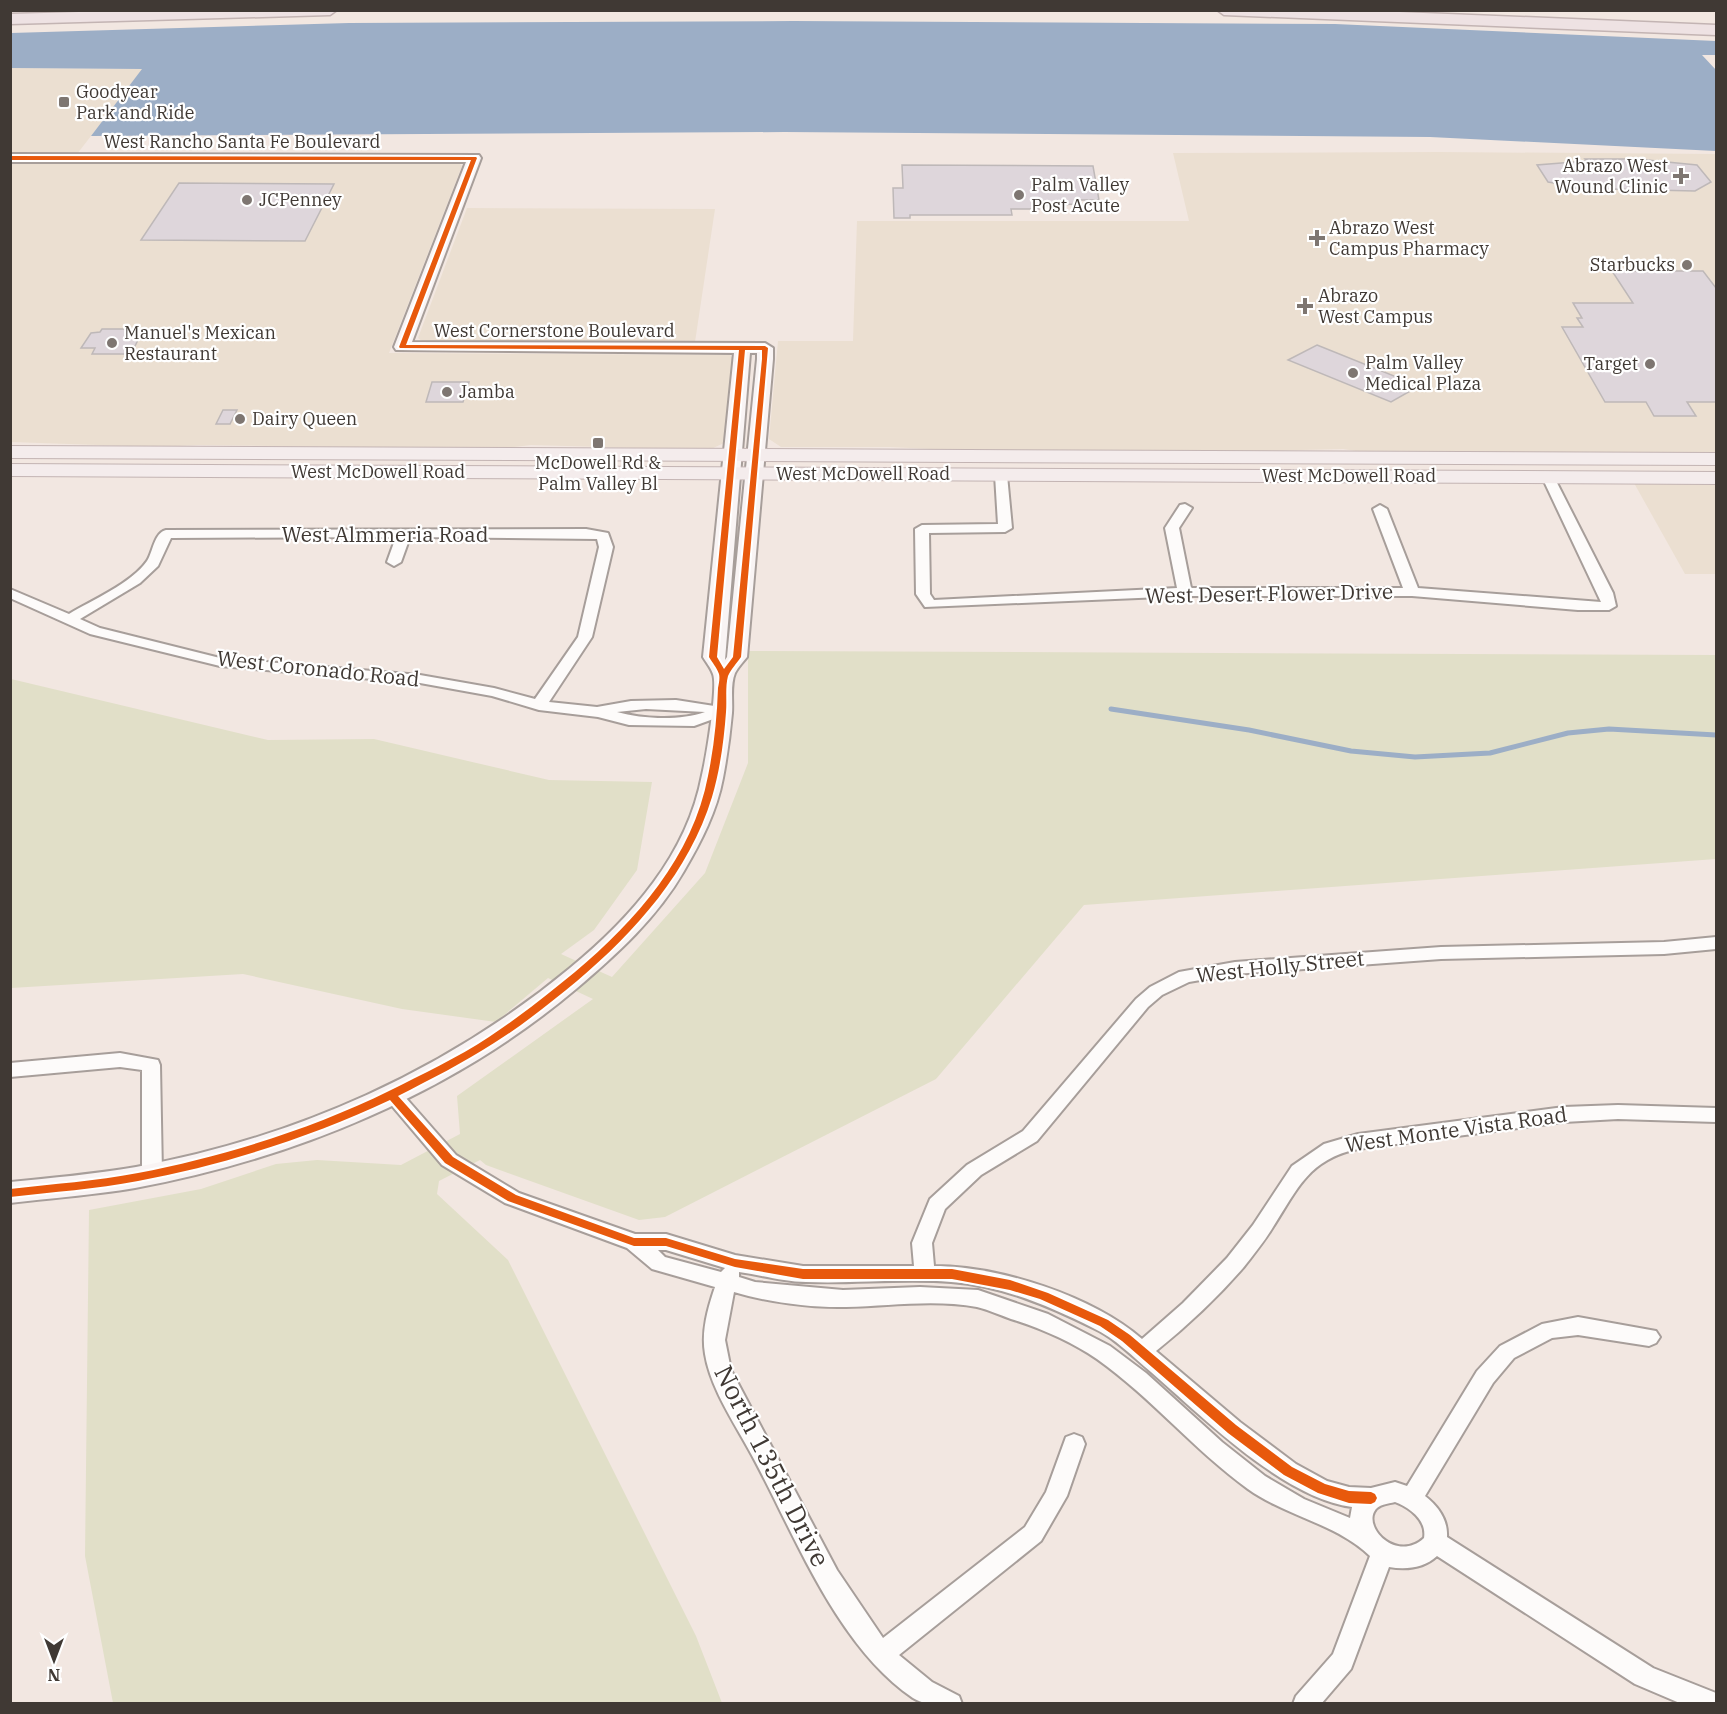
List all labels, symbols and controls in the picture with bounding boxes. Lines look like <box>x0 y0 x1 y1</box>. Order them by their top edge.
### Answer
place label: Goodyear Park and Ride <box>76 80 194 124</box>
marker: Goodyear Park and Ride <box>57 95 71 109</box>
street label: West Rancho Santa Fe Boulevard <box>104 130 380 153</box>
place label: Abrazo West Wound Clinic <box>1554 154 1668 198</box>
marker: Abrazo West Wound Clinic <box>1672 167 1690 185</box>
place label: Palm Valley Post Acute <box>1031 173 1130 217</box>
place label: JCPenney <box>259 188 342 211</box>
marker: Palm Valley Post Acute <box>1012 188 1026 202</box>
marker: JCPenney <box>240 193 254 207</box>
place label: Abrazo West Campus Pharmacy <box>1329 216 1489 260</box>
marker: Abrazo West Campus Pharmacy <box>1310 231 1324 245</box>
place label: Starbucks <box>1590 253 1675 276</box>
marker: Starbucks <box>1680 258 1694 272</box>
place label: Abrazo West Campus <box>1318 284 1433 328</box>
marker: Abrazo West Campus <box>1296 297 1314 315</box>
street label: West Cornerstone Boulevard <box>433 319 675 342</box>
place label: Manuel's Mexican Restaurant <box>124 321 276 365</box>
marker: Manuel's Mexican Restaurant <box>105 336 119 350</box>
place label: Palm Valley Medical Plaza <box>1365 351 1481 395</box>
place label: Target <box>1583 352 1638 375</box>
marker: Target <box>1643 357 1657 371</box>
marker: Palm Valley Medical Plaza <box>1346 366 1360 380</box>
place label: Jamba <box>459 380 515 403</box>
marker: Jamba <box>440 385 454 399</box>
place label: Dairy Queen <box>252 407 357 430</box>
marker: Dairy Queen <box>233 412 247 426</box>
marker: McDowell Rd & Palm Valley Bl <box>591 436 605 450</box>
place label: McDowell Rd & Palm Valley Bl <box>535 451 661 495</box>
street label: West McDowell Road <box>291 460 465 483</box>
street label: West McDowell Road <box>776 462 950 485</box>
street label: West McDowell Road <box>1262 464 1436 487</box>
street label: West Almmeria Road <box>281 520 489 548</box>
street label: West Desert Flower Drive <box>1145 577 1393 609</box>
street label: West Coronado Road <box>215 643 421 693</box>
street label: West Holly Street <box>1194 943 1365 989</box>
street label: West Monte Vista Road <box>1343 1100 1569 1158</box>
street label: North 135th Drive <box>707 1359 838 1572</box>
north arrow <box>24 1630 84 1690</box>
text: N <box>48 1665 60 1685</box>

